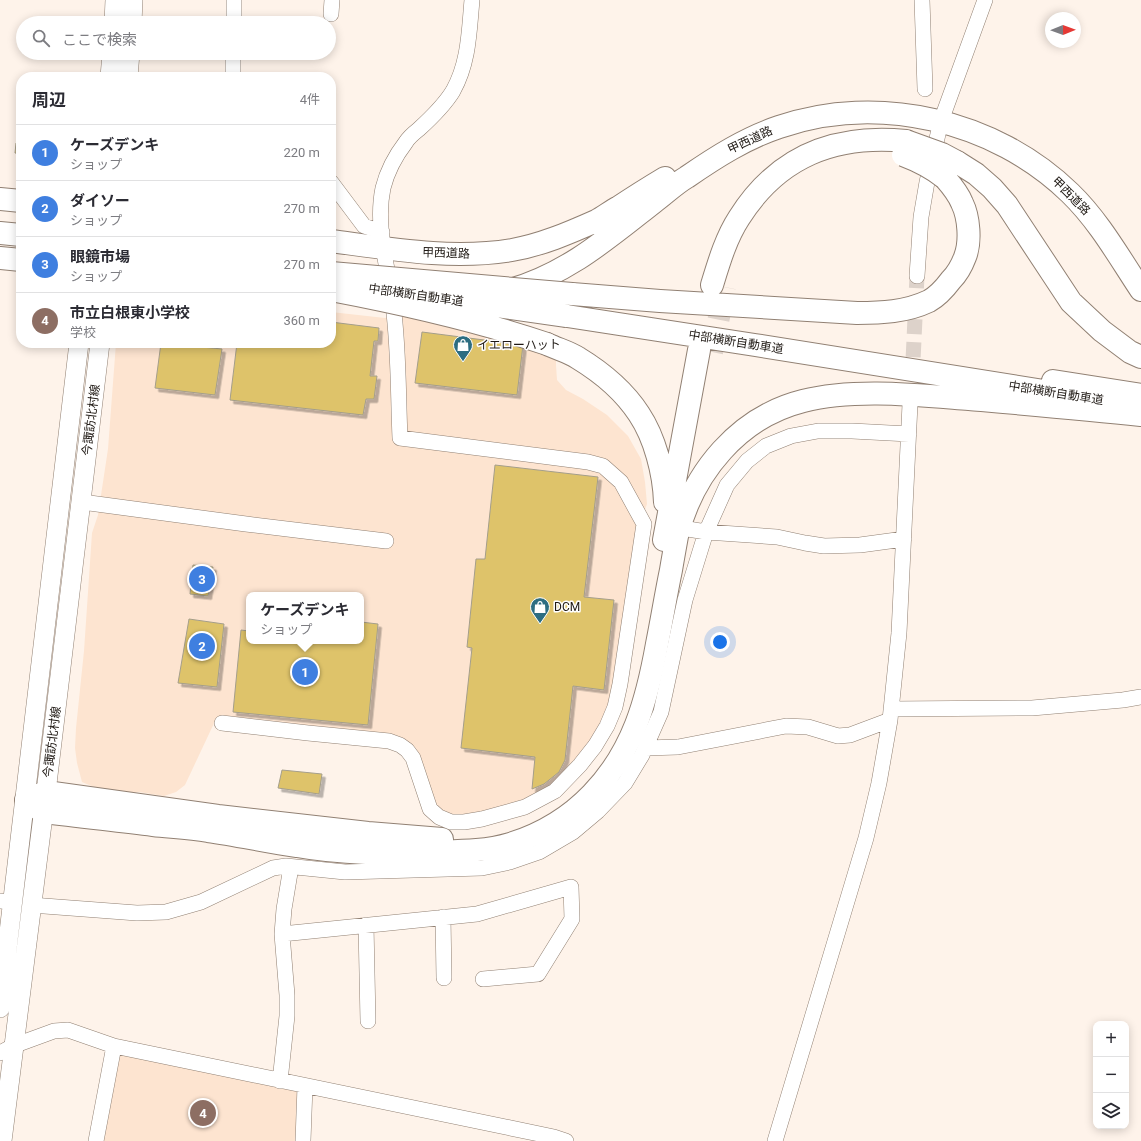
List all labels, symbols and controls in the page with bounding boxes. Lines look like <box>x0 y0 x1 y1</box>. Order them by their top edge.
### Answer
north arrow <box>1045 12 1081 48</box>
search box <box>16 16 336 60</box>
icon: search <box>30 27 52 49</box>
text: ここで検索 <box>62 31 137 49</box>
text: 周辺 <box>32 90 66 110</box>
text: 4件 <box>300 92 320 107</box>
street label: 甲西道路 <box>725 124 775 156</box>
text: ケーズデンキ <box>70 136 159 154</box>
text: 1 <box>41 145 49 160</box>
text: 220 m <box>283 145 320 160</box>
text: ショップ <box>70 157 122 172</box>
street label: 甲西道路 <box>1049 174 1093 218</box>
text: ダイソー <box>70 192 130 210</box>
text: 2 <box>41 201 49 216</box>
text: 270 m <box>283 201 320 216</box>
text: ショップ <box>70 213 122 228</box>
street label: 甲西道路 <box>422 245 470 261</box>
text: 眼鏡市場 <box>70 248 130 266</box>
text: 3 <box>41 257 49 272</box>
text: 270 m <box>283 257 320 272</box>
text: ショップ <box>70 269 122 284</box>
street label: 中部横断自動車道 <box>367 281 465 309</box>
text: 市立白根東小学校 <box>70 304 190 322</box>
text: 4 <box>41 313 49 328</box>
text: 360 m <box>283 313 320 328</box>
text: 学校 <box>70 325 96 340</box>
street label: 中部横断自動車道 <box>687 328 785 356</box>
shop icon: イエローハット <box>452 334 474 362</box>
place label: イエローハット <box>477 338 561 352</box>
street label: 中部横断自動車道 <box>1007 379 1105 407</box>
street label: 今諏訪北村線 <box>80 383 102 457</box>
pin: 3 <box>189 564 215 594</box>
popup <box>246 592 364 644</box>
shop icon: DCM <box>529 596 551 624</box>
place label: DCM <box>554 600 580 614</box>
text: ケーズデンキ <box>260 601 350 619</box>
text: ショップ <box>260 622 312 637</box>
pin: 2 <box>189 631 215 661</box>
your location <box>710 632 730 652</box>
pin: 1 <box>292 657 318 687</box>
street label: 今諏訪北村線 <box>41 705 63 779</box>
map controls <box>1093 1021 1129 1129</box>
button: + <box>1093 1021 1129 1057</box>
button: − <box>1093 1057 1129 1093</box>
button: layers <box>1093 1093 1129 1129</box>
pin: 4 <box>190 1098 216 1128</box>

